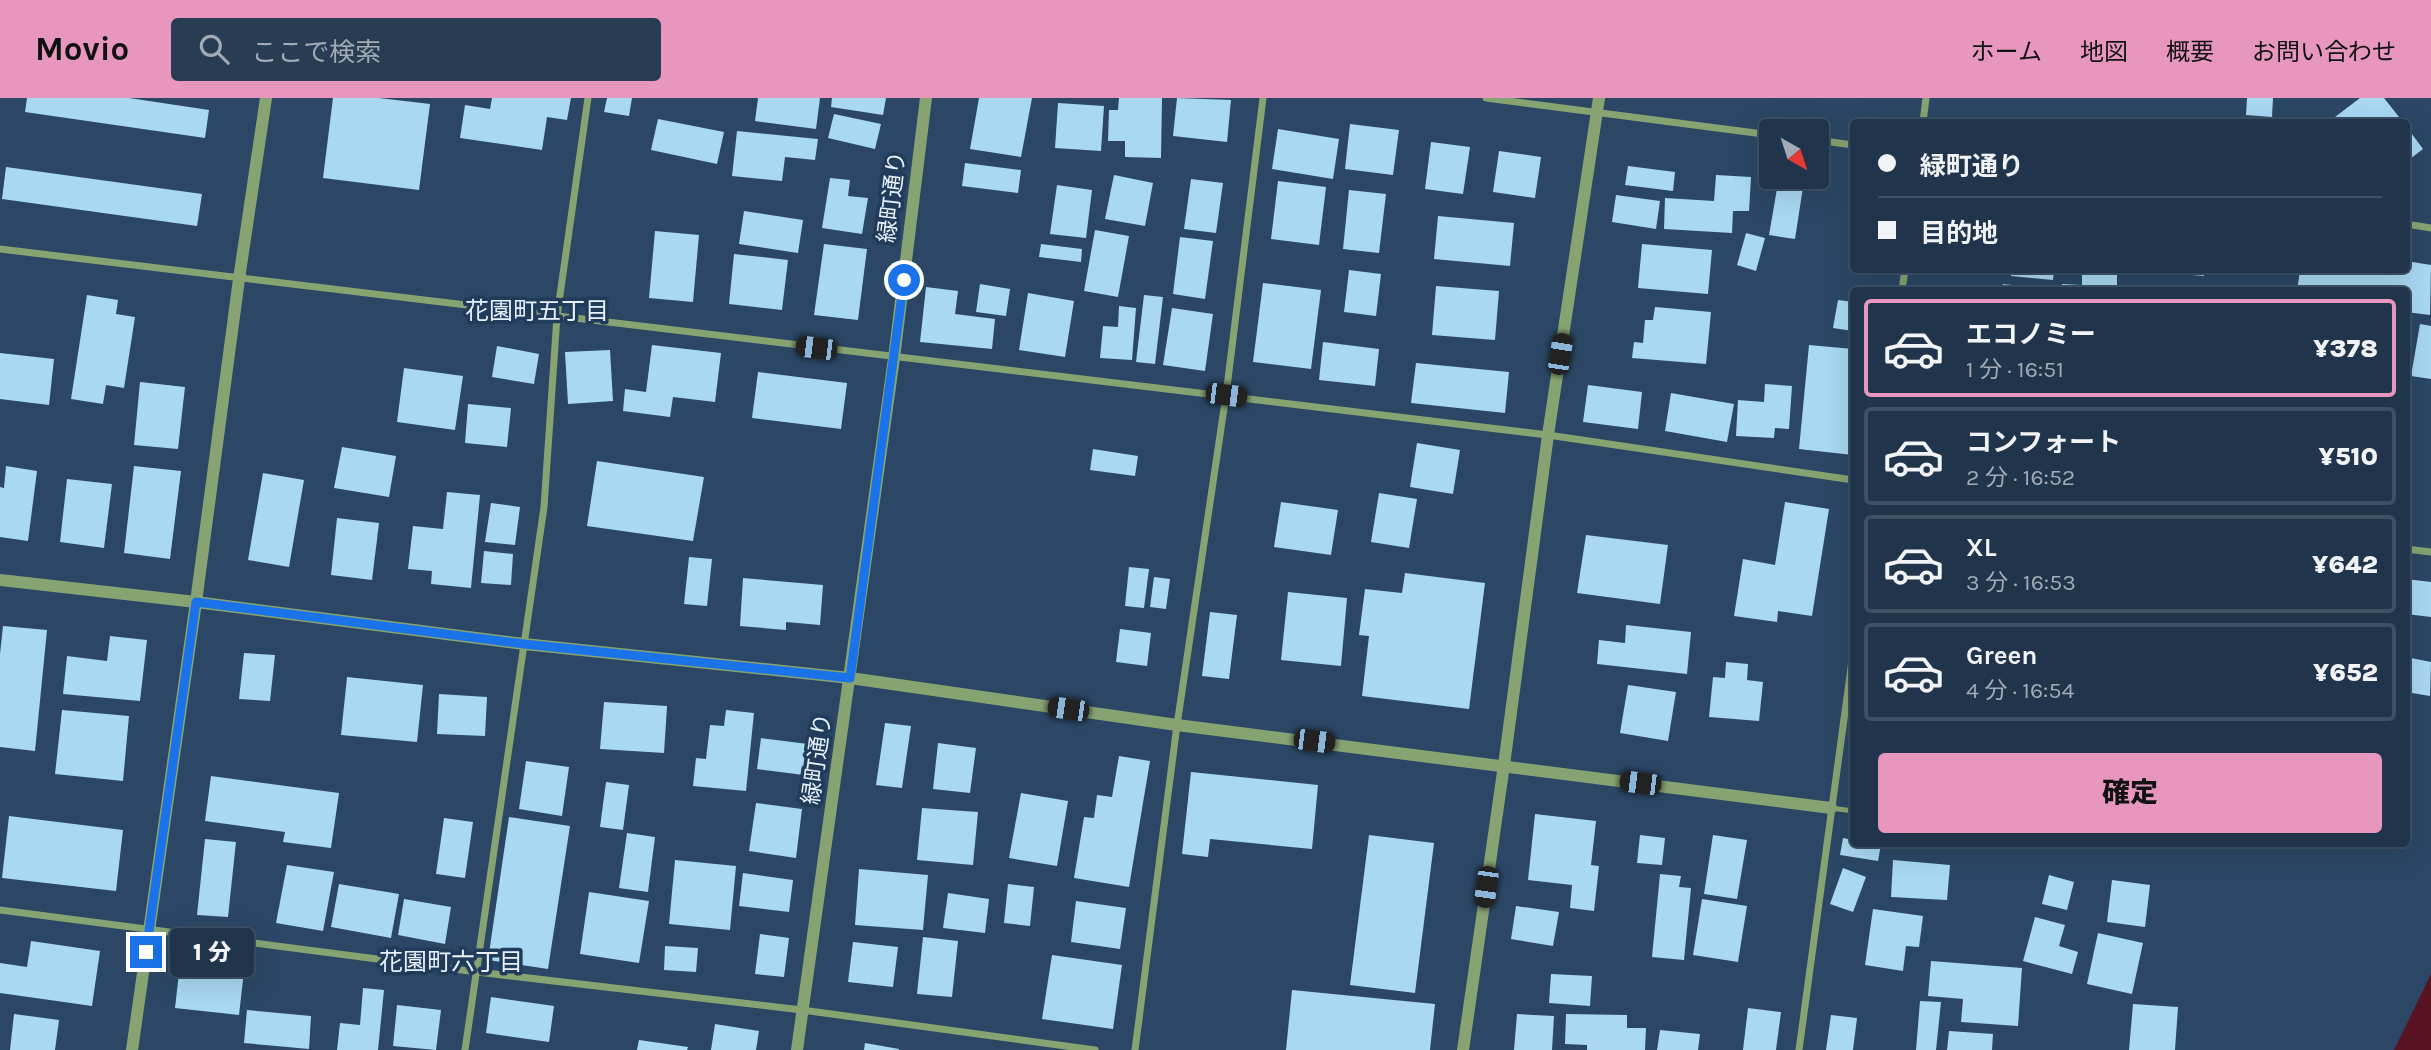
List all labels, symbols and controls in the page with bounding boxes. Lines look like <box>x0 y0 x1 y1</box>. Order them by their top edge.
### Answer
search box <box>171 18 661 81</box>
text: Movio <box>35 30 129 68</box>
icon: search <box>195 30 233 68</box>
text: ここで検索 <box>251 37 381 68</box>
text: ホーム <box>1971 38 2042 66</box>
text: 地図 <box>2080 38 2128 66</box>
text: 概要 <box>2166 38 2214 66</box>
text: お問い合わせ <box>2252 38 2396 66</box>
north arrow <box>1759 119 1829 189</box>
map controls <box>1759 119 1829 189</box>
street label: 緑町通り <box>873 150 911 244</box>
text: 緑町通り <box>1920 151 2024 182</box>
text: 目的地 <box>1920 218 1998 249</box>
route start <box>888 264 920 296</box>
district label: 花園町五丁目 <box>465 297 609 325</box>
icon: car <box>1882 317 1945 380</box>
text: エコノミー <box>1966 319 2096 350</box>
car <box>1547 332 1574 376</box>
text: ¥378 <box>2313 333 2378 364</box>
car <box>794 335 839 361</box>
text: 1 分 · 16:51 <box>1966 356 2064 383</box>
car <box>1204 382 1249 408</box>
icon: car <box>1882 425 1945 488</box>
text: コンフォート <box>1966 427 2121 458</box>
text: ¥510 <box>2319 441 2378 472</box>
text: 2 分 · 16:52 <box>1966 464 2075 491</box>
text: XL <box>1966 532 1997 563</box>
icon: car <box>1882 533 1945 596</box>
text: ¥642 <box>2312 549 2378 580</box>
text: 3 分 · 16:53 <box>1966 569 2076 596</box>
text: Green <box>1966 640 2038 671</box>
icon: car <box>1882 641 1945 704</box>
text: ¥652 <box>2313 657 2378 688</box>
text: 4 分 · 16:54 <box>1966 677 2074 704</box>
car <box>1046 696 1091 722</box>
street label: 緑町通り <box>797 712 837 806</box>
car <box>1292 728 1337 754</box>
button: 確定 <box>1878 753 2382 833</box>
car <box>1618 770 1663 796</box>
car <box>1473 865 1500 909</box>
callout: 1 分 <box>170 928 255 976</box>
route end <box>130 936 162 968</box>
text: 1 分 <box>193 939 231 966</box>
district label: 花園町六丁目 <box>379 948 523 976</box>

